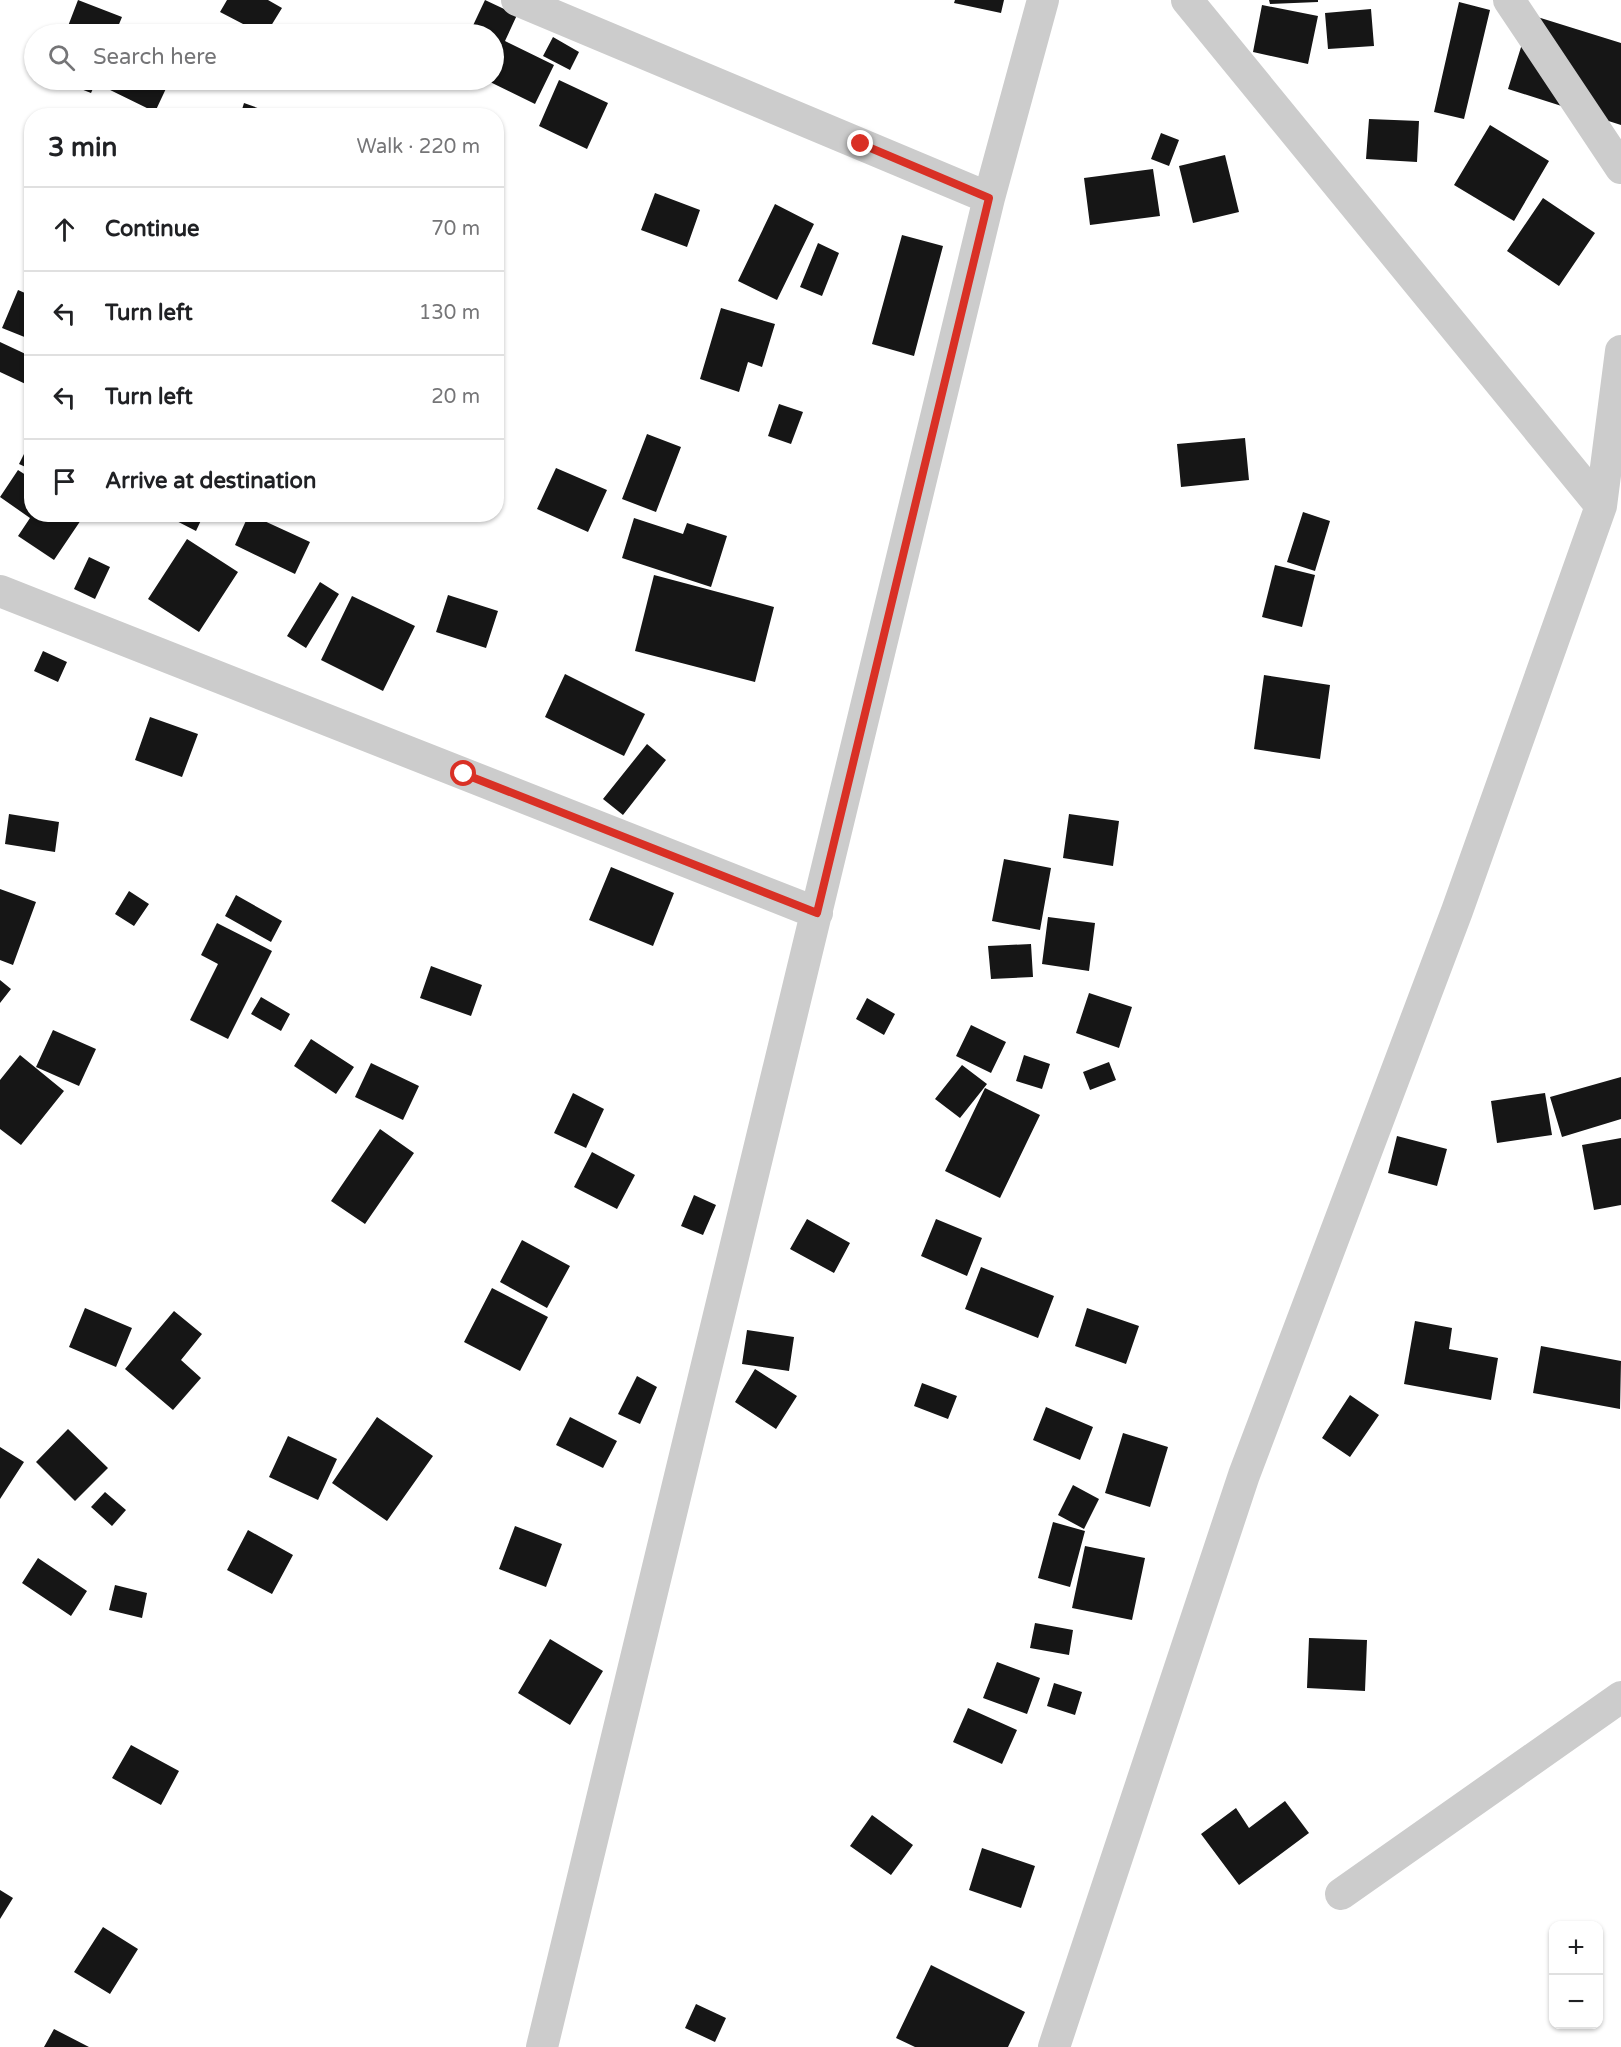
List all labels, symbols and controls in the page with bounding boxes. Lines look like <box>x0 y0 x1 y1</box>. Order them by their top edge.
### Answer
search box <box>24 24 504 90</box>
icon: search <box>45 41 78 74</box>
text: Search here <box>93 44 217 70</box>
route end <box>847 130 873 156</box>
text: 3 min <box>48 132 117 163</box>
text: Walk · 220 m <box>357 135 480 159</box>
icon: ahead <box>48 213 81 246</box>
text: Continue <box>105 216 200 242</box>
text: 70 m <box>431 217 480 241</box>
icon: left <box>48 297 81 330</box>
text: Turn left <box>105 300 193 326</box>
text: 130 m <box>419 301 480 325</box>
icon: left <box>48 381 81 414</box>
text: Turn left <box>105 384 193 410</box>
text: 20 m <box>431 385 480 409</box>
icon: arrive <box>48 465 81 498</box>
text: Arrive at destination <box>105 468 316 494</box>
route start <box>450 760 476 786</box>
map controls <box>1549 1921 1603 2029</box>
button: + <box>1549 1921 1603 1975</box>
button: − <box>1549 1975 1603 2029</box>

